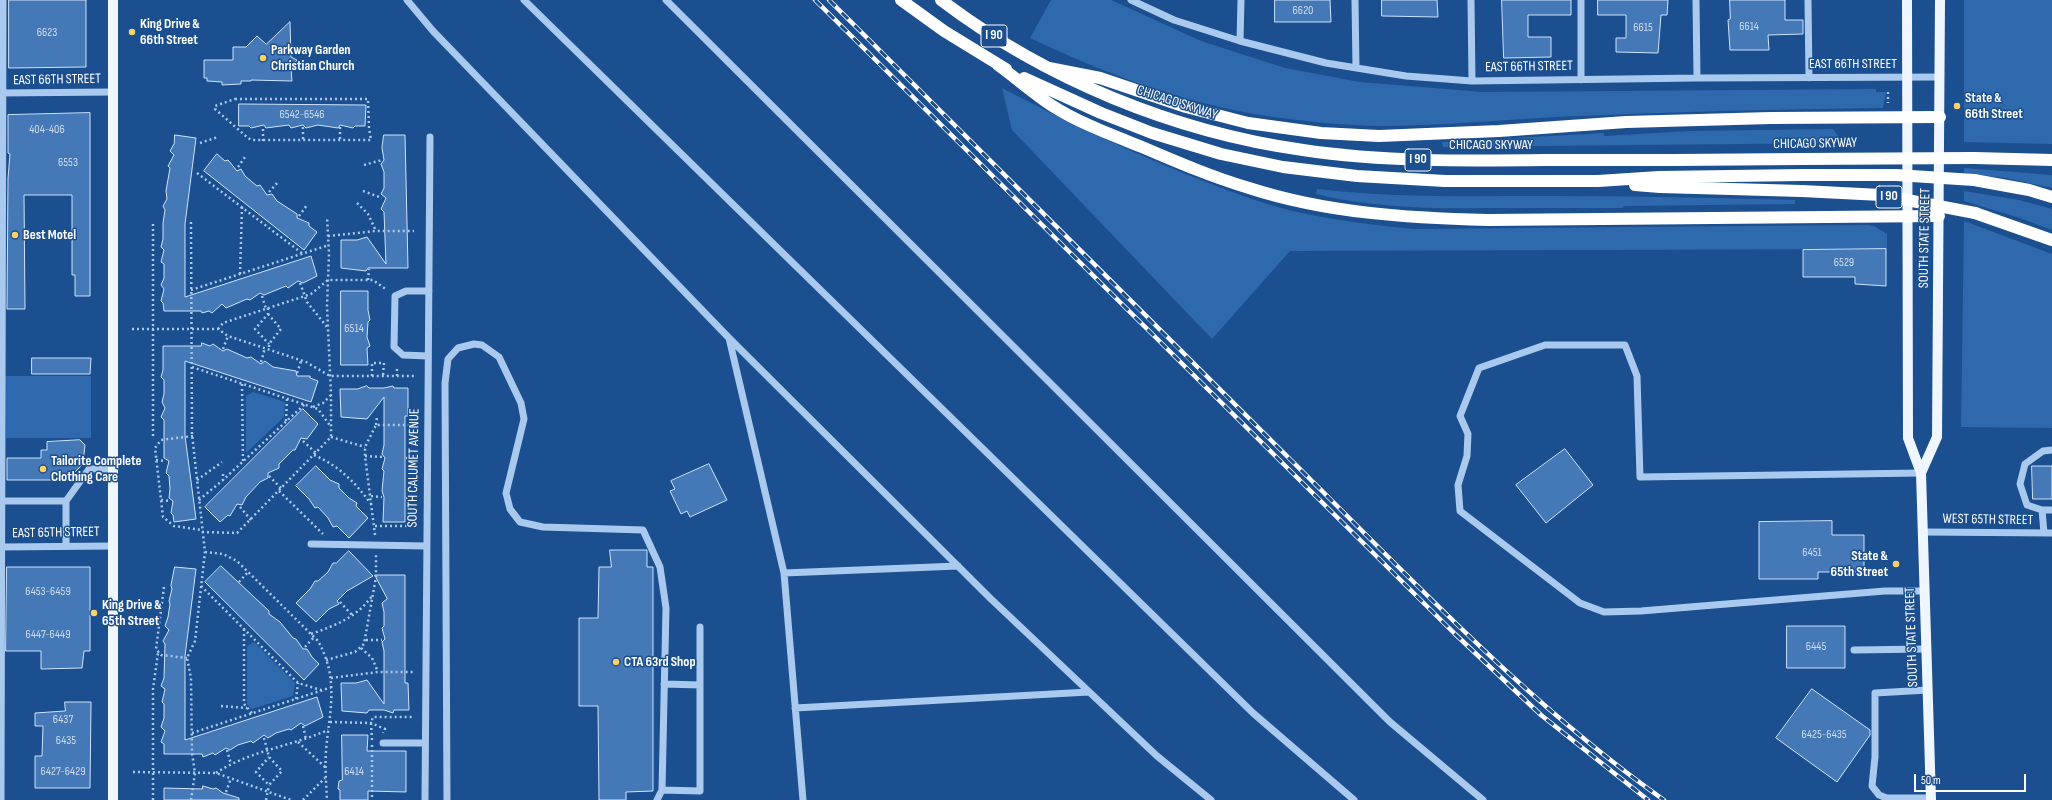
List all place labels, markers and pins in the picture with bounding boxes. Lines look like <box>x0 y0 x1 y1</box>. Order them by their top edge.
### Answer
place label: King Drive & 66th Street <box>140 16 200 48</box>
marker: King Drive & 66th Street <box>127 27 137 37</box>
place label: Parkway Garden Christian Church <box>271 42 354 74</box>
marker: Parkway Garden Christian Church <box>258 53 268 63</box>
place label: State & 66th Street <box>1965 90 2023 122</box>
marker: State & 66th Street <box>1952 101 1962 111</box>
place label: Best Motel <box>23 227 76 243</box>
marker: Best Motel <box>10 230 20 240</box>
place label: Tailorite Complete Clothing Care <box>51 453 141 486</box>
marker: Tailorite Complete Clothing Care <box>38 464 48 474</box>
place label: State & 65th Street <box>1831 548 1888 580</box>
marker: State & 65th Street <box>1891 559 1901 569</box>
place label: King Drive & 65th Street <box>102 597 162 630</box>
marker: King Drive & 65th Street <box>89 608 99 618</box>
place label: CTA 63rd Shop <box>624 654 695 670</box>
marker: CTA 63rd Shop <box>611 657 621 667</box>

